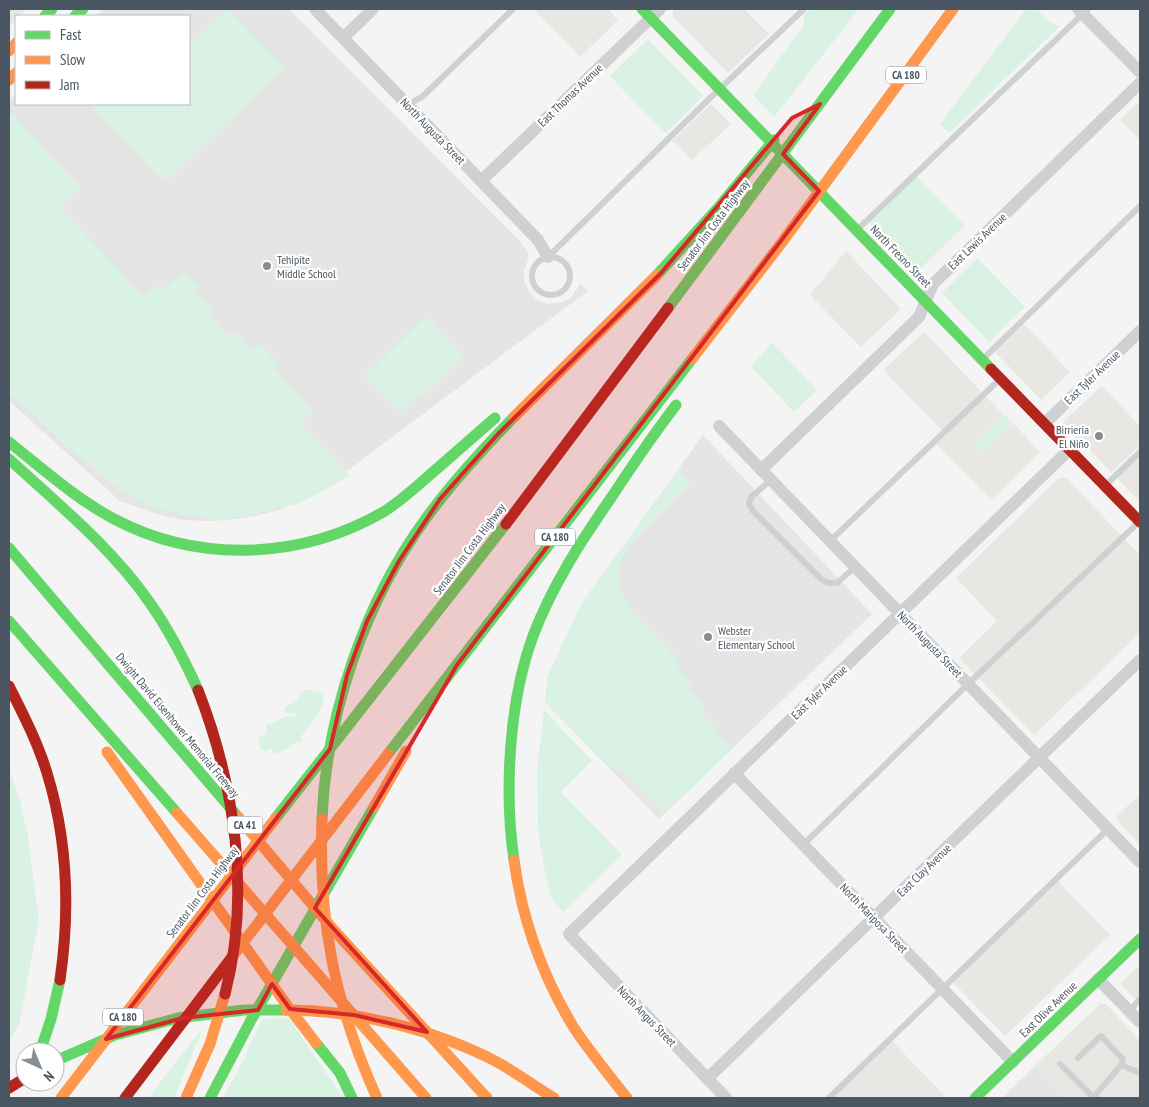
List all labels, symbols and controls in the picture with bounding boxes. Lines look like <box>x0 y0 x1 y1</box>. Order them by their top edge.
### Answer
legend <box>15 15 190 105</box>
text: Fast <box>60 25 81 44</box>
text: Slow <box>60 50 85 69</box>
street label: East Thomas Avenue <box>534 60 606 130</box>
road number: CA 180 <box>886 66 926 84</box>
text: Jam <box>59 75 79 94</box>
street label: North Augusta Street <box>397 95 469 168</box>
street label: Senator Jim Costa Highway <box>674 176 753 274</box>
street label: East Lewis Avenue <box>945 209 1009 273</box>
street label: North Fresno Street <box>867 221 935 291</box>
place label: Tehipite Middle School <box>277 252 336 281</box>
marker: Tehipite Middle School <box>261 260 273 272</box>
street label: East Tyler Avenue <box>1061 347 1123 407</box>
place label: Birrieria El Niño <box>1056 422 1089 451</box>
marker: Birrieria El Niño <box>1093 430 1105 442</box>
street label: Senator Jim Costa Highway <box>430 500 509 598</box>
road number: CA 180 <box>535 528 575 546</box>
street label: North Augusta Street <box>894 608 966 681</box>
place label: Webster Elementary School <box>718 623 795 652</box>
marker: Webster Elementary School <box>702 631 714 643</box>
street label: Dwight David Eisenhower Memorial Freeway <box>113 649 243 801</box>
street label: East Tyler Avenue <box>788 662 850 722</box>
road number: CA 41 <box>228 816 262 834</box>
street label: East Clay Avenue <box>894 840 954 900</box>
street label: Senator Jim Costa Highway <box>163 843 242 941</box>
street label: North Mariposa Street <box>837 880 912 957</box>
street label: East Olive Avenue <box>1016 978 1080 1040</box>
street label: North Angus Street <box>614 982 680 1050</box>
road number: CA 180 <box>103 1009 143 1026</box>
north arrow <box>15 1042 65 1092</box>
text: N <box>40 1067 58 1085</box>

